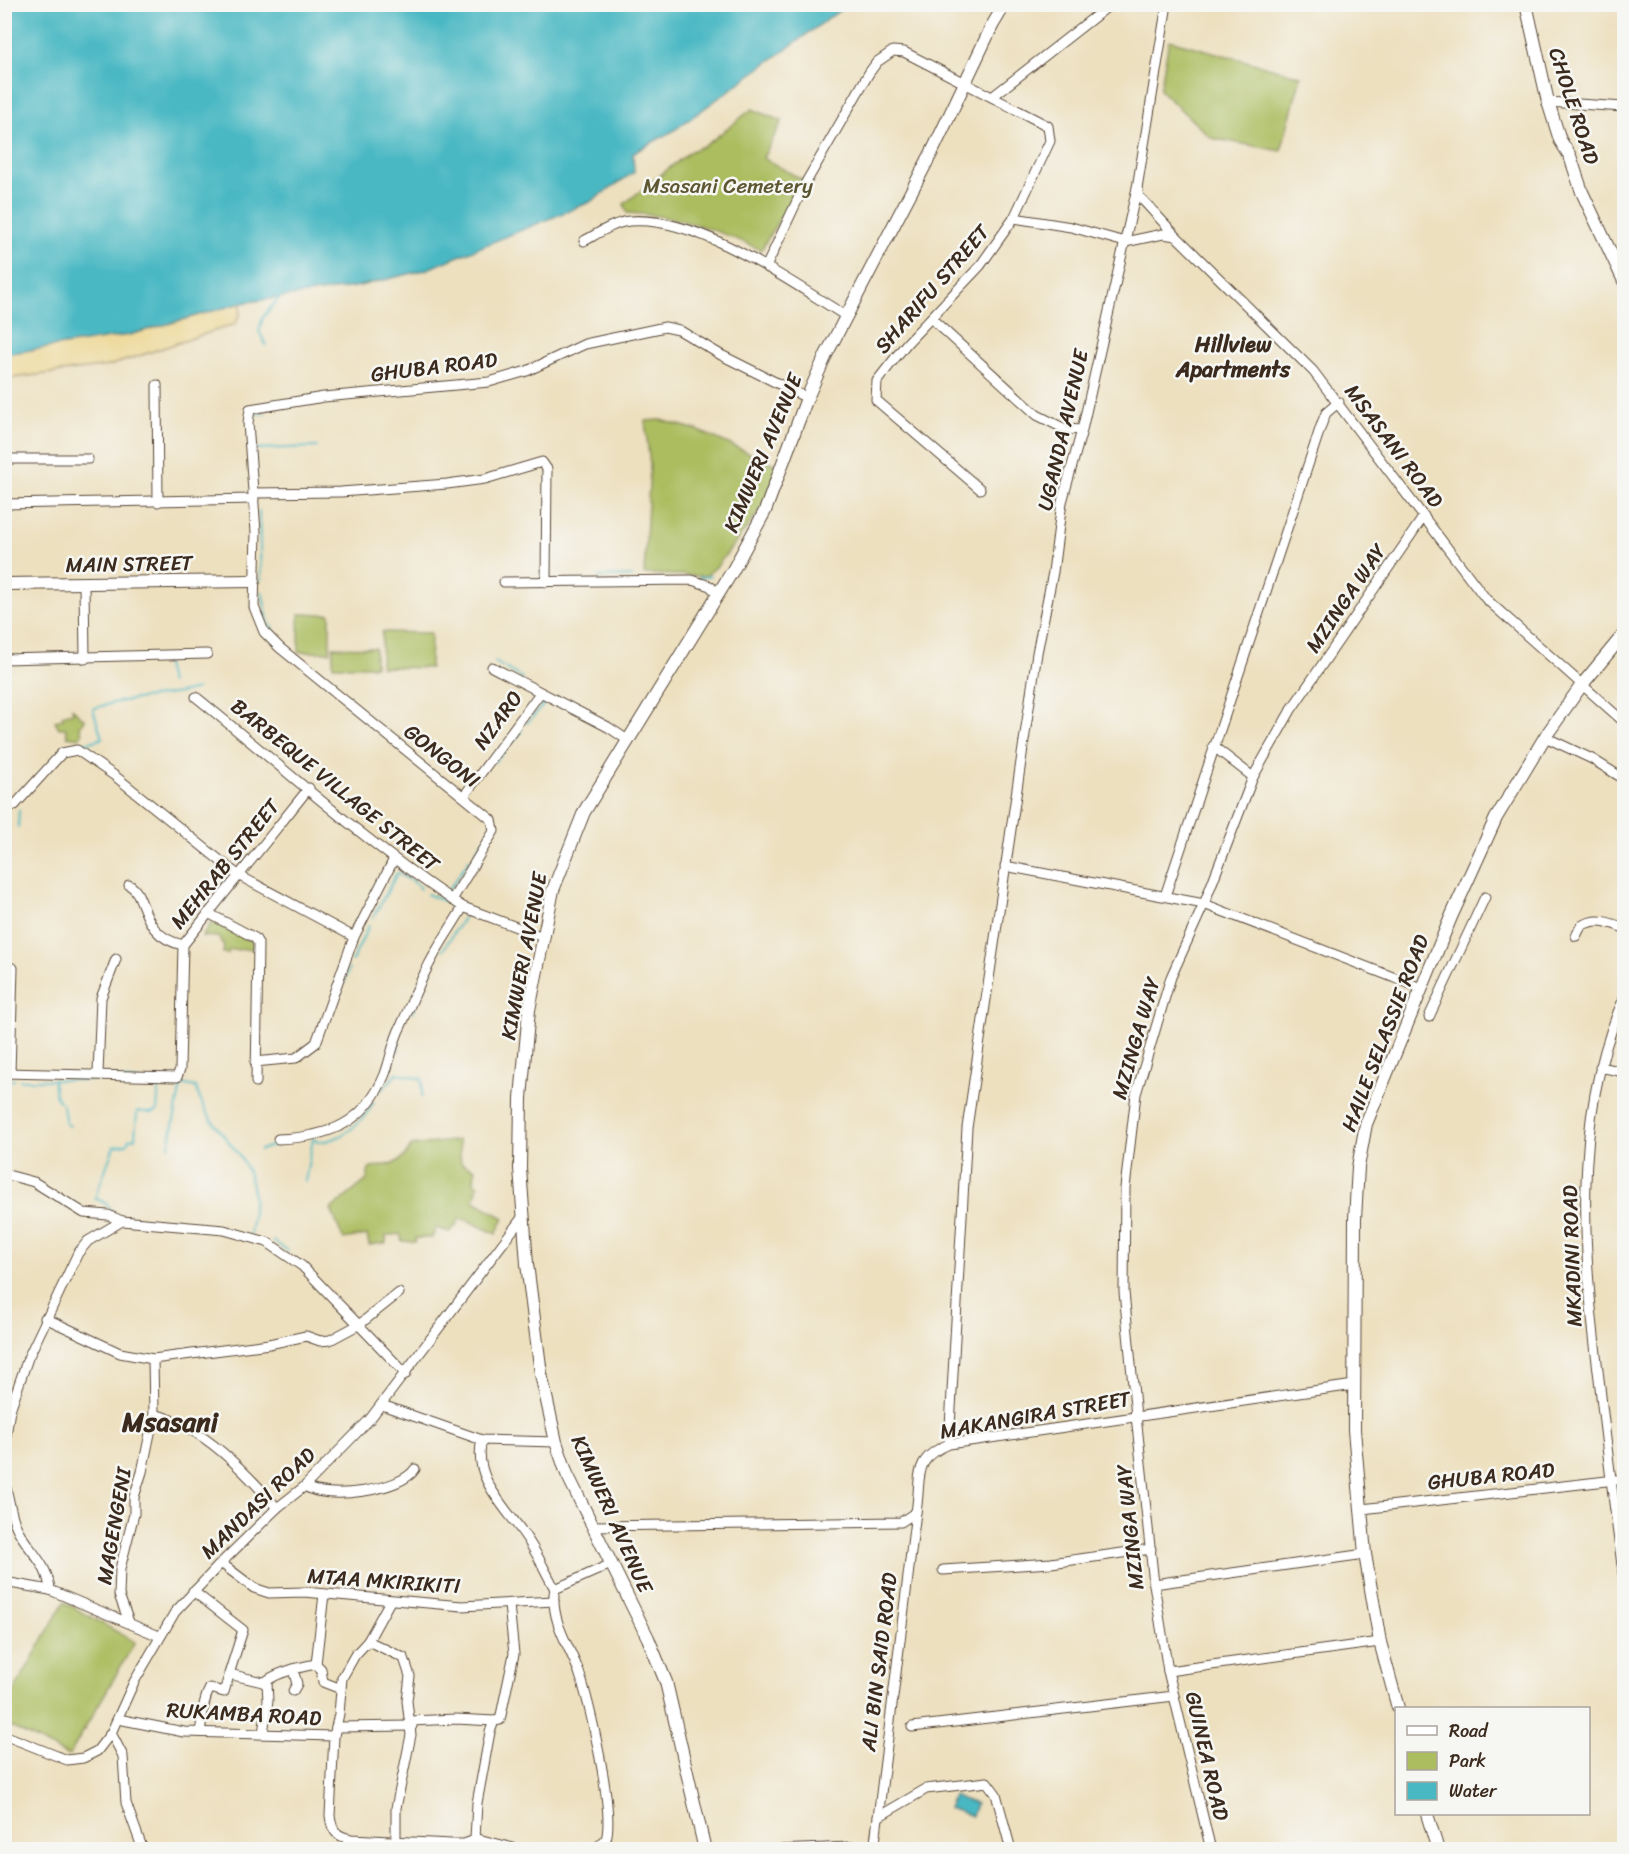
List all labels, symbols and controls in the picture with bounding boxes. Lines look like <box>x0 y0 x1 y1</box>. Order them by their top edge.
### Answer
street label: CHOLE ROAD <box>1537 43 1611 170</box>
park label: Msasani Cemetery <box>643 167 813 205</box>
street label: SHARIFU STREET <box>865 214 1001 363</box>
district label: Hillview Apartments <box>1175 325 1291 389</box>
street label: GHUBA ROAD <box>369 340 500 394</box>
street label: UGANDA AVENUE <box>1026 344 1100 515</box>
street label: KIMWERI AVENUE <box>712 366 814 539</box>
street label: MSASANI ROAD <box>1334 375 1454 517</box>
street label: MZINGA WAY <box>1295 535 1397 661</box>
street label: MAIN STREET <box>65 544 194 584</box>
street label: NZARO <box>463 682 533 758</box>
street label: BARBEQUE VILLAGE STREET <box>222 688 449 883</box>
street label: GONGONI <box>395 714 489 799</box>
street label: MEHRAB STREET <box>160 789 291 938</box>
street label: KIMWERI AVENUE <box>489 868 559 1043</box>
street label: HAILE SELASSIE ROAD <box>1330 928 1440 1137</box>
street label: MZINGA WAY <box>1100 972 1172 1104</box>
street label: MKADINI ROAD <box>1551 1184 1593 1327</box>
street label: MAKANGIRA STREET <box>937 1379 1135 1450</box>
district label: Msasani <box>121 1398 220 1446</box>
street label: KIMWERI AVENUE <box>560 1429 664 1601</box>
street label: MANDASI ROAD <box>191 1437 325 1569</box>
street label: GHUBA ROAD <box>1426 1450 1557 1502</box>
street label: MZINGA WAY <box>1104 1462 1155 1592</box>
street label: MAGENGENI <box>85 1463 143 1588</box>
street label: MTAA MKIRIKITI <box>306 1557 462 1605</box>
street label: ALI BIN SAID ROAD <box>849 1570 909 1754</box>
street label: GUINEA ROAD <box>1174 1688 1240 1825</box>
street label: RUKAMBA ROAD <box>166 1691 323 1737</box>
legend <box>1395 1707 1590 1815</box>
text: Road <box>1449 1715 1489 1747</box>
text: Park <box>1449 1745 1486 1777</box>
text: Water <box>1449 1775 1498 1807</box>

